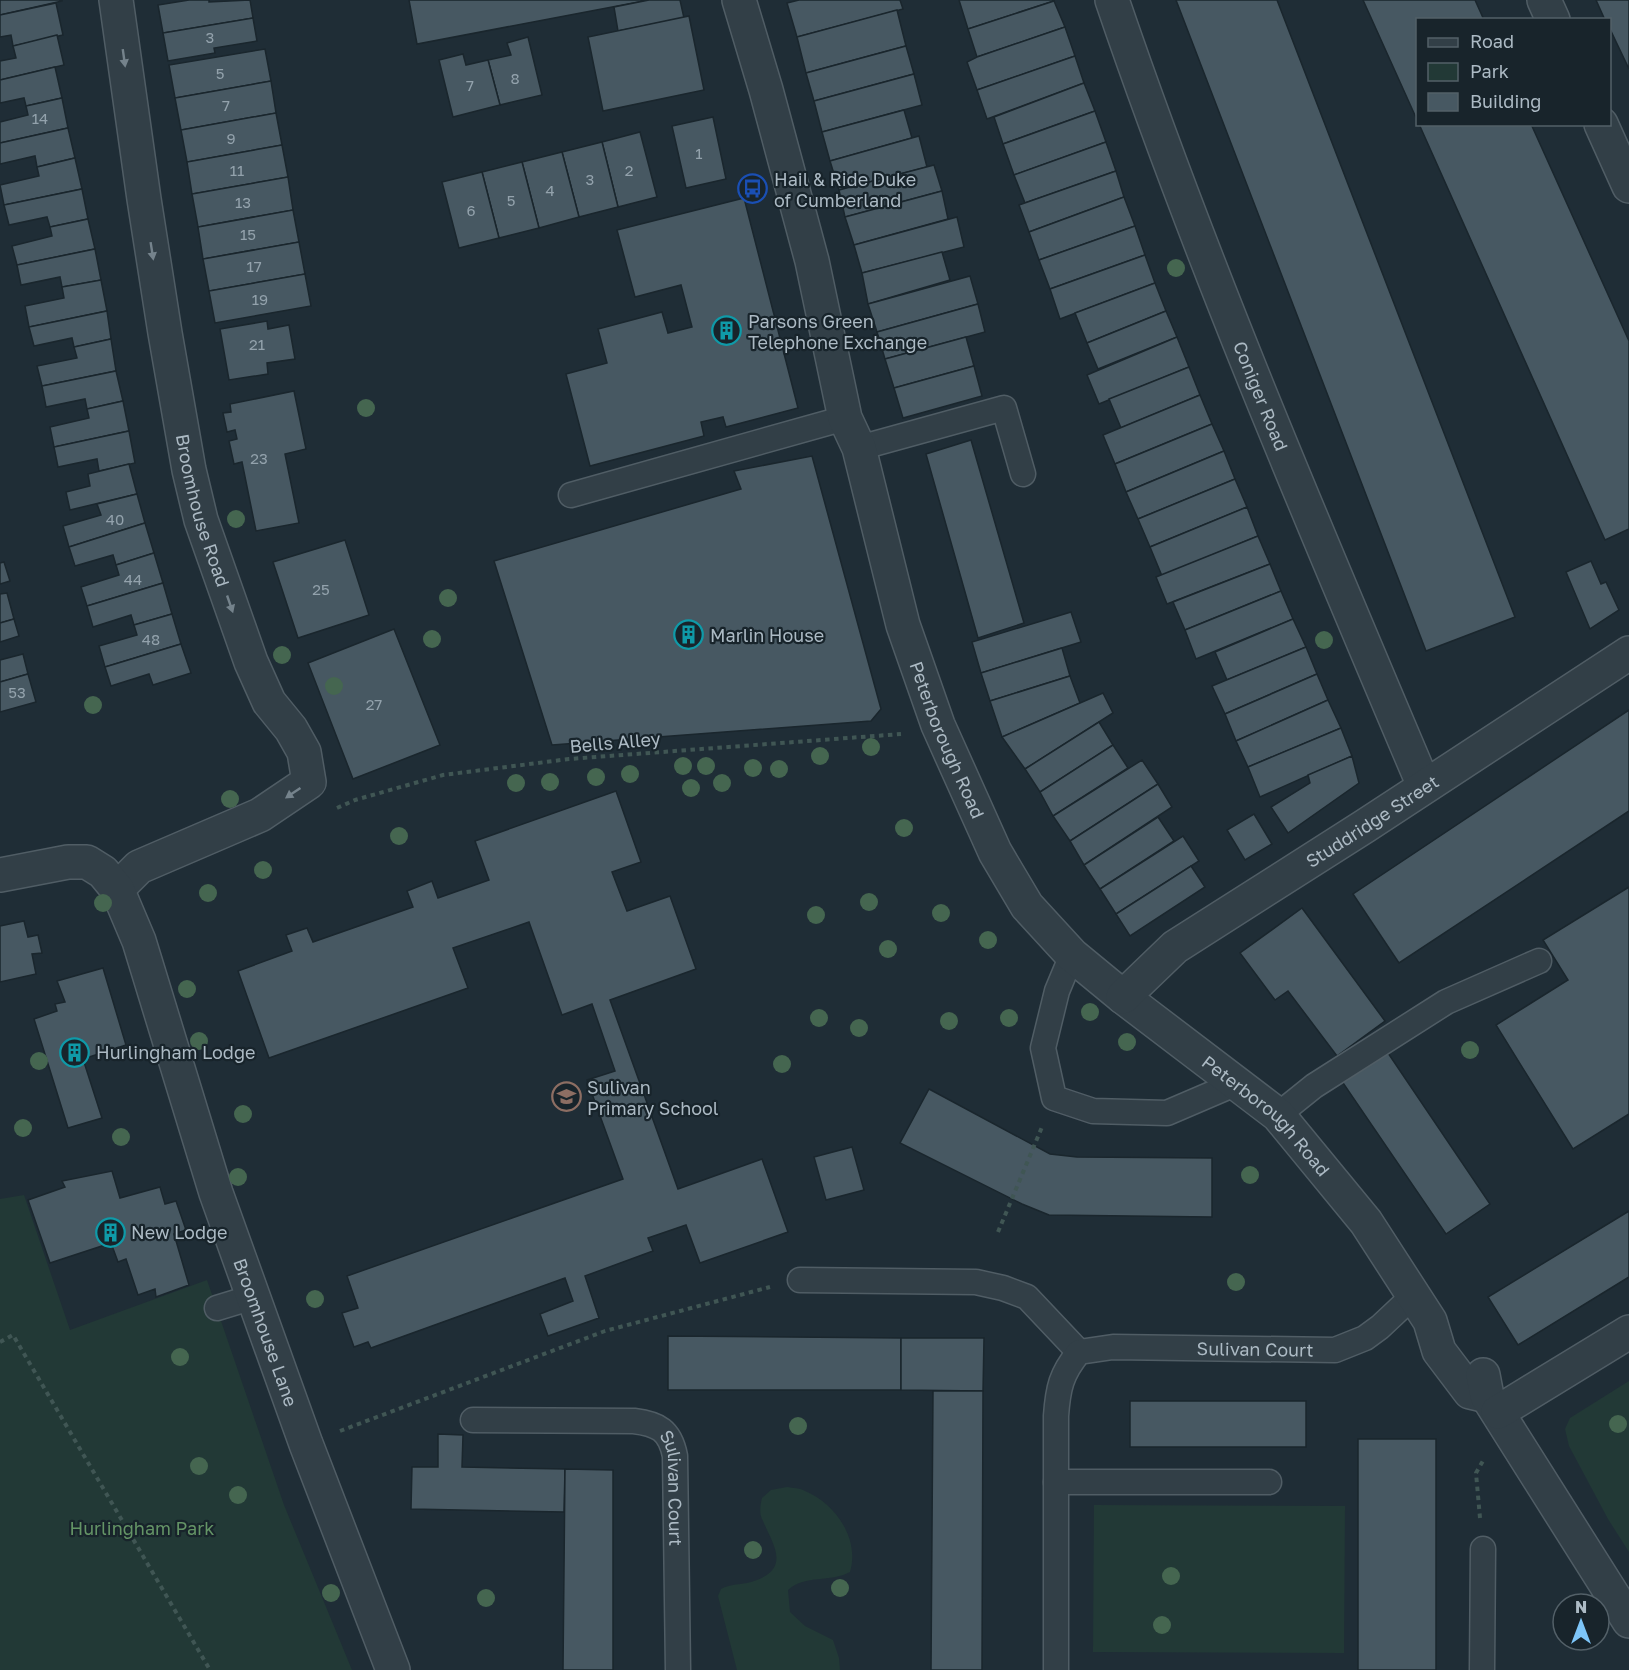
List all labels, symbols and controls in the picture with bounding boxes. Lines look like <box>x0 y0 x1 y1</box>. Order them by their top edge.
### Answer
legend <box>1416 18 1611 126</box>
house number: 3 <box>206 28 214 46</box>
text: Road <box>1470 30 1514 52</box>
one-way arrow <box>120 49 129 68</box>
text: Park <box>1470 60 1509 82</box>
house number: 5 <box>216 64 224 82</box>
house number: 8 <box>510 69 520 87</box>
house number: 7 <box>466 76 474 94</box>
text: Building <box>1470 90 1541 112</box>
house number: 7 <box>222 96 230 114</box>
house number: 14 <box>32 109 48 127</box>
house number: 9 <box>226 129 236 147</box>
house number: 1 <box>695 144 703 162</box>
house number: 11 <box>230 161 244 179</box>
house number: 2 <box>625 161 633 179</box>
place label: Hail & Ride Duke of Cumberland <box>774 168 916 211</box>
house number: 3 <box>586 170 594 188</box>
bus stop icon: Hail & Ride Duke of Cumberland <box>737 173 769 205</box>
house number: 4 <box>545 181 555 199</box>
house number: 5 <box>507 191 515 209</box>
house number: 13 <box>235 193 251 211</box>
house number: 6 <box>466 201 476 219</box>
house number: 15 <box>240 225 256 243</box>
one-way arrow <box>148 242 157 261</box>
house number: 17 <box>246 257 262 275</box>
house number: 19 <box>252 290 268 308</box>
place label: Parsons Green Telephone Exchange <box>748 310 927 353</box>
building icon: Parsons Green Telephone Exchange <box>711 315 743 347</box>
house number: 21 <box>249 335 265 353</box>
street label: Coniger Road <box>1229 338 1293 454</box>
street label: Broomhouse Road <box>172 432 235 590</box>
house number: 23 <box>250 449 268 467</box>
house number: 40 <box>106 510 124 528</box>
house number: 44 <box>124 570 142 588</box>
house number: 25 <box>312 580 330 598</box>
one-way arrow <box>226 595 236 613</box>
building icon: Marlin House <box>673 619 705 651</box>
place label: Marlin House <box>710 624 824 646</box>
house number: 48 <box>142 630 160 648</box>
street label: Peterborough Road <box>906 658 989 822</box>
house number: 53 <box>8 683 26 701</box>
house number: 27 <box>366 695 382 713</box>
street label: Bells Alley <box>569 727 661 757</box>
street label: Studdridge Street <box>1302 770 1443 872</box>
one-way arrow <box>285 787 301 799</box>
building icon: Hurlingham Lodge <box>59 1036 91 1068</box>
place label: Hurlingham Lodge <box>96 1041 255 1063</box>
street label: Peterborough Road <box>1198 1050 1335 1180</box>
place label: Sulivan Primary School <box>587 1076 719 1119</box>
school or university icon: Sulivan Primary School <box>550 1081 582 1113</box>
building icon: New Lodge <box>94 1216 126 1248</box>
place label: New Lodge <box>131 1221 227 1243</box>
street label: Broomhouse Lane <box>229 1255 303 1409</box>
street label: Sulivan Court <box>1197 1337 1314 1361</box>
street label: Sulivan Court <box>655 1425 687 1546</box>
park label: Hurlingham Park <box>70 1517 214 1539</box>
north arrow <box>1551 1592 1611 1652</box>
text: N <box>1575 1597 1587 1617</box>

